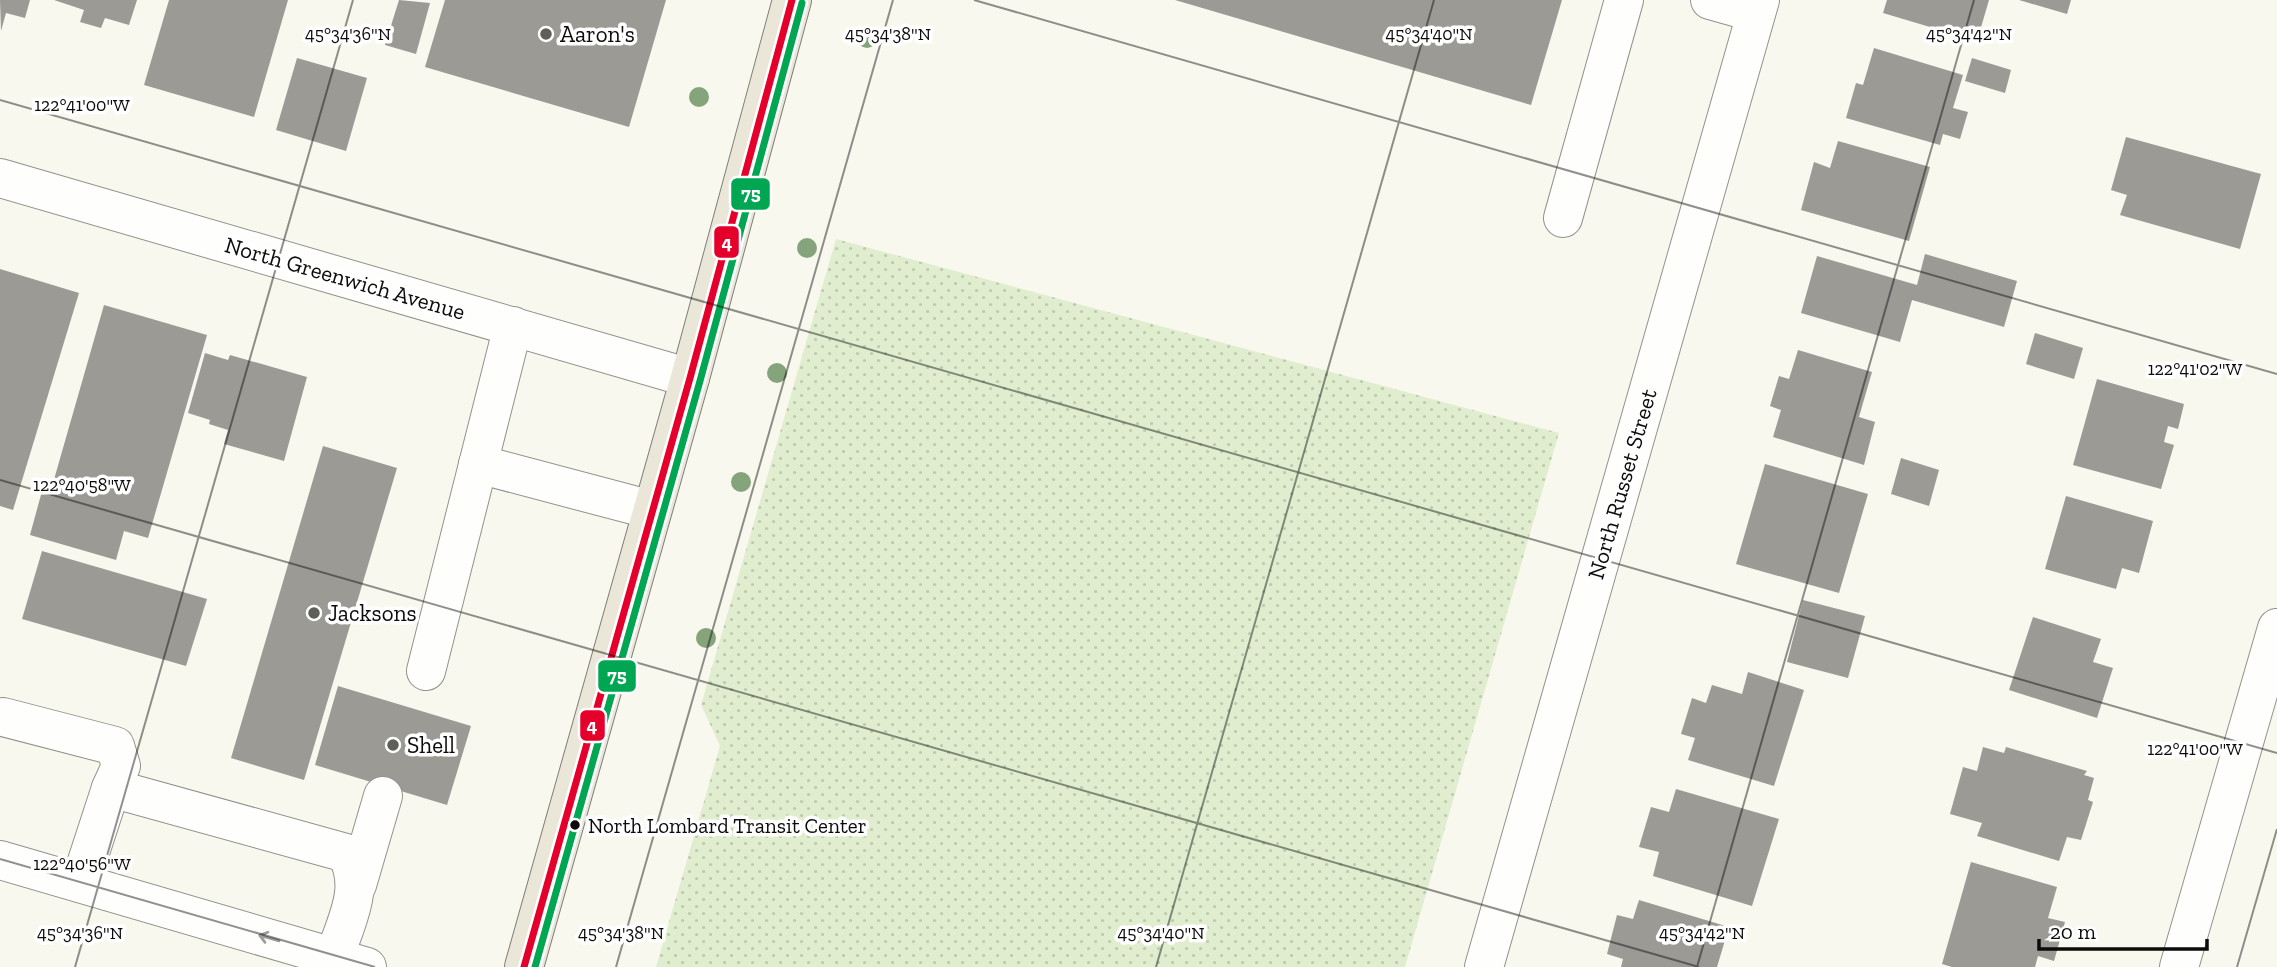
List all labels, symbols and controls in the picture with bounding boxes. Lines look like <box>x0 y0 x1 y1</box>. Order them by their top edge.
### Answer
place label: Aaron's <box>560 20 635 48</box>
text: 45°34'36"N <box>305 23 391 45</box>
text: 45°34'38"N <box>845 23 931 45</box>
text: 45°34'40"N <box>1386 23 1472 45</box>
text: 45°34'42"N <box>1926 23 2012 45</box>
marker: Aaron's <box>538 26 554 42</box>
text: 122°41'00"W <box>34 94 130 116</box>
line badge: 75 <box>730 177 771 211</box>
text: 75 <box>741 182 761 205</box>
line badge: 4 <box>713 225 740 259</box>
street label: North Greenwich Avenue <box>221 230 469 326</box>
text: 4 <box>722 231 733 254</box>
text: 122°41'02"W <box>2148 358 2243 380</box>
street label: North Russet Street <box>1581 385 1663 582</box>
text: 122°40'58"W <box>33 474 131 496</box>
place label: Jacksons <box>328 599 417 627</box>
marker: Jacksons <box>306 605 322 621</box>
line badge: 75 <box>597 659 637 693</box>
text: 75 <box>607 664 627 687</box>
line badge: 4 <box>579 709 606 742</box>
text: 4 <box>587 714 598 737</box>
place label: Shell <box>407 731 455 759</box>
marker: Shell <box>385 737 401 753</box>
text: 122°41'00"W <box>2147 738 2243 760</box>
place label: North Lombard Transit Center <box>588 813 866 838</box>
marker: North Lombard Transit Center <box>568 818 582 832</box>
text: 122°40'56"W <box>33 853 131 875</box>
scale bar <box>2039 908 2207 952</box>
text: 20 m <box>2050 919 2096 944</box>
text: 45°34'36"N <box>37 922 123 944</box>
text: 45°34'38"N <box>578 922 664 944</box>
text: 45°34'40"N <box>1118 922 1204 944</box>
text: 45°34'42"N <box>1659 922 1745 944</box>
one-way arrow <box>258 931 280 944</box>

